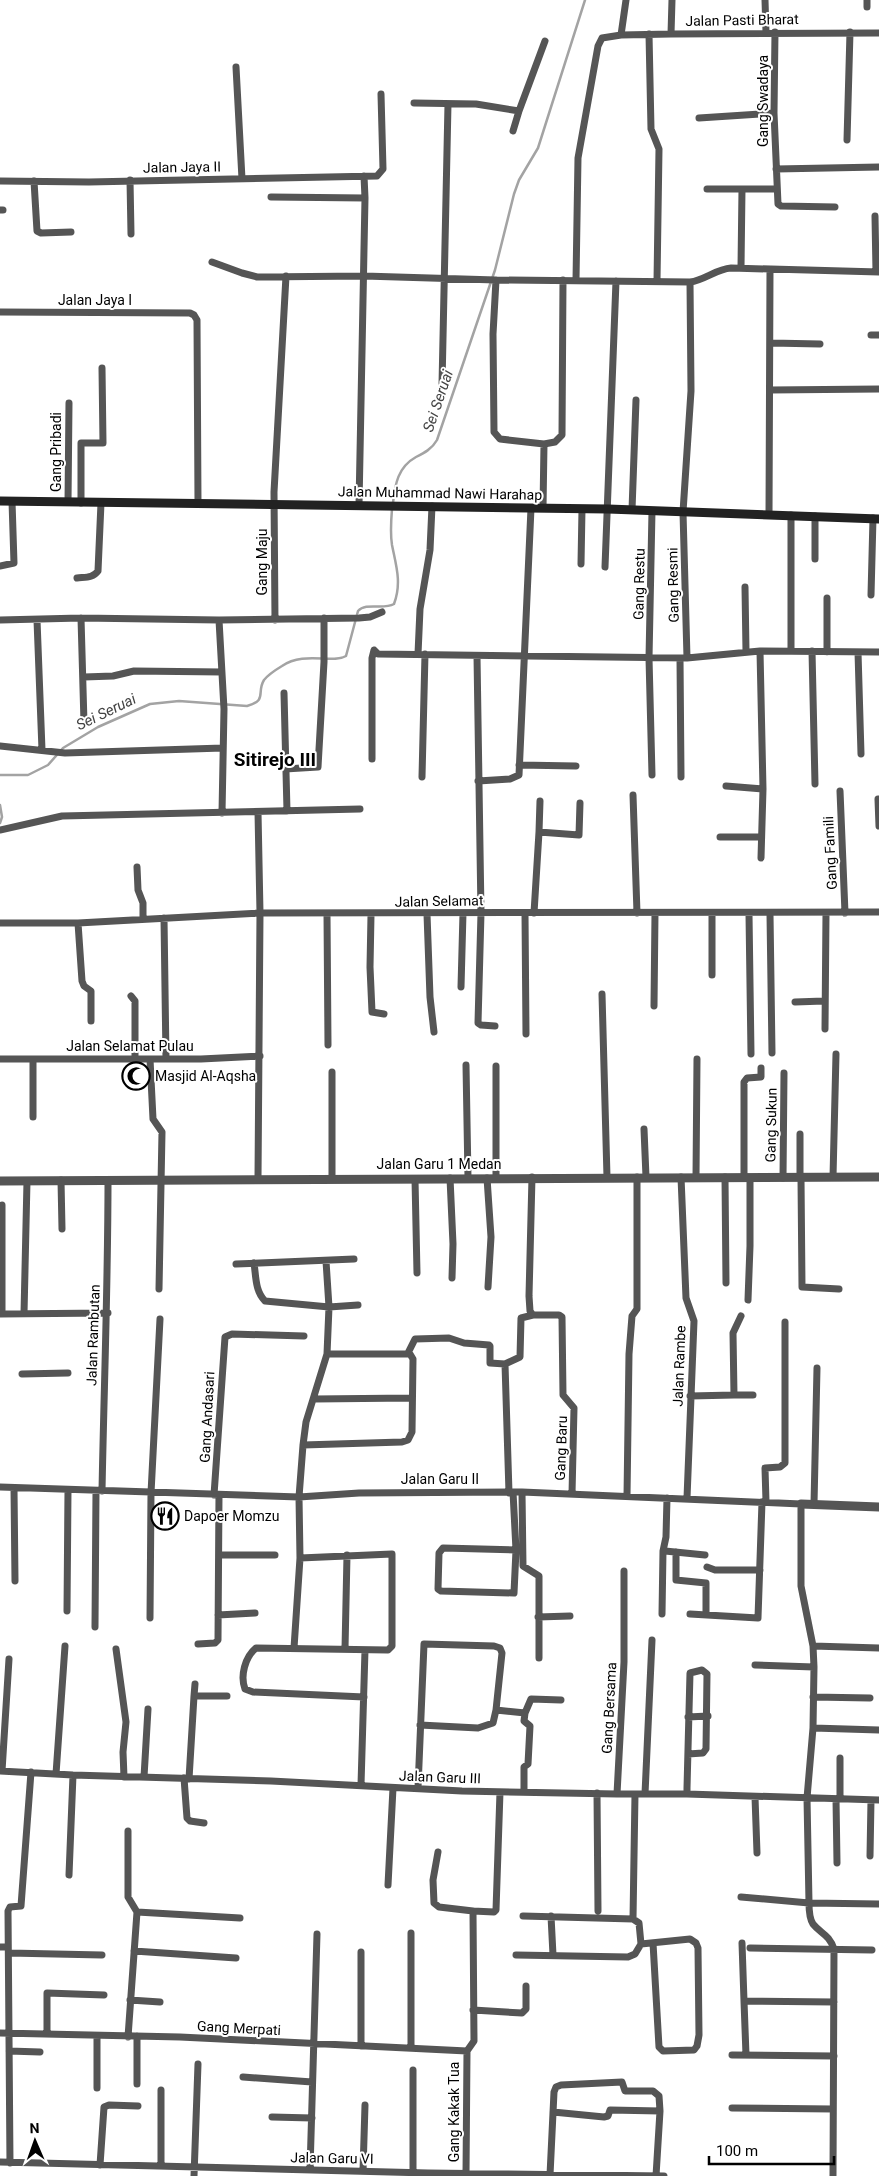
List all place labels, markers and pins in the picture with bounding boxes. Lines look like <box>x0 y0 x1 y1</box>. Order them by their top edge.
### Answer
mosque icon: Masjid Al-Aqsha <box>121 1061 151 1091</box>
place label: Masjid Al-Aqsha <box>155 1068 256 1084</box>
restaurant icon: Dapoer Momzu <box>150 1501 180 1531</box>
place label: Dapoer Momzu <box>184 1508 279 1524</box>

